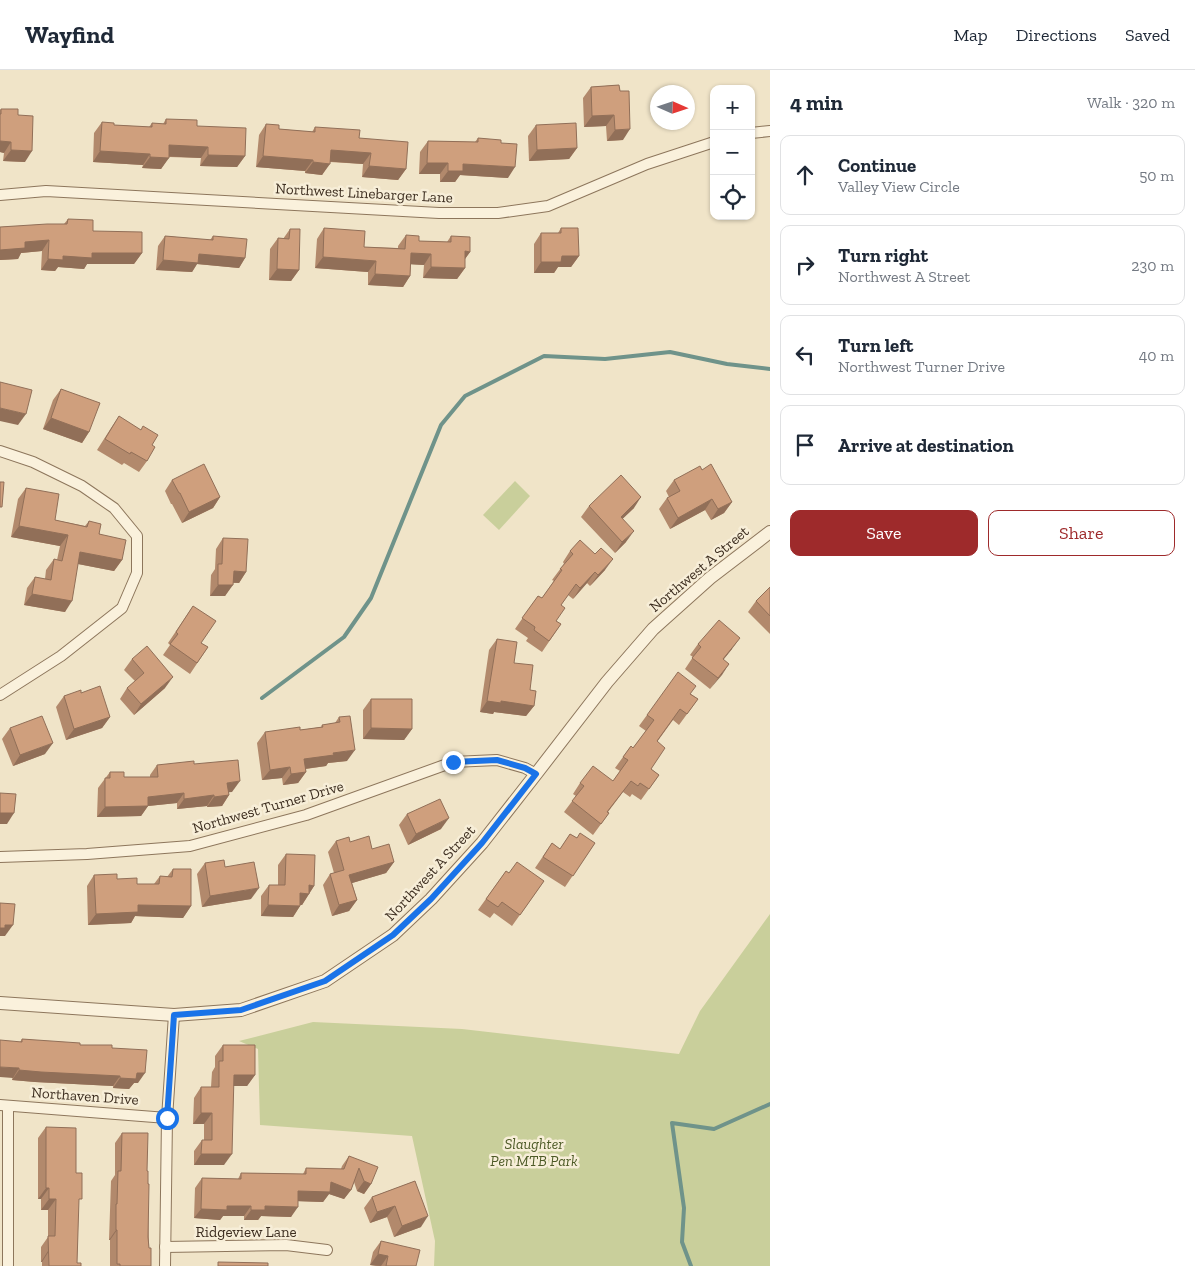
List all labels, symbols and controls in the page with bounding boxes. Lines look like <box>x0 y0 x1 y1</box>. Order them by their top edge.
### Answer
text: Wayfind <box>25 20 114 49</box>
text: Map <box>953 24 988 46</box>
text: Directions <box>1016 24 1097 46</box>
text: Saved <box>1125 24 1170 46</box>
north arrow <box>650 85 695 130</box>
map controls <box>710 85 755 220</box>
button: + <box>710 85 755 130</box>
text: 4 min <box>790 90 843 115</box>
text: Walk · 320 m <box>1087 93 1175 112</box>
button: − <box>710 130 755 175</box>
text: Continue <box>838 154 916 177</box>
icon: ahead <box>791 161 819 189</box>
text: 50 m <box>1139 166 1174 185</box>
button: locate <box>710 175 755 220</box>
text: Valley View Circle <box>838 177 960 196</box>
street label: Northwest Linebarger Lane <box>275 179 453 207</box>
text: Turn right <box>838 244 928 267</box>
icon: right <box>791 251 819 279</box>
text: 230 m <box>1131 256 1174 275</box>
text: Northwest A Street <box>838 267 970 286</box>
text: Turn left <box>838 334 913 357</box>
icon: left <box>791 341 819 369</box>
text: 40 m <box>1139 346 1174 365</box>
text: Northwest Turner Drive <box>838 357 1005 376</box>
icon: arrive <box>791 431 819 459</box>
text: Arrive at destination <box>838 434 1014 457</box>
button: Save <box>790 510 978 556</box>
button: Share <box>988 510 1175 556</box>
street label: Northwest A Street <box>646 522 753 616</box>
route end <box>442 751 465 774</box>
street label: Northwest Turner Drive <box>190 777 346 837</box>
street label: Northwest A Street <box>381 821 479 924</box>
street label: Northaven Drive <box>31 1083 139 1109</box>
route start <box>156 1107 179 1130</box>
park label: Slaughter Pen MTB Park <box>490 1135 578 1170</box>
street label: Ridgeview Lane <box>195 1223 297 1241</box>

